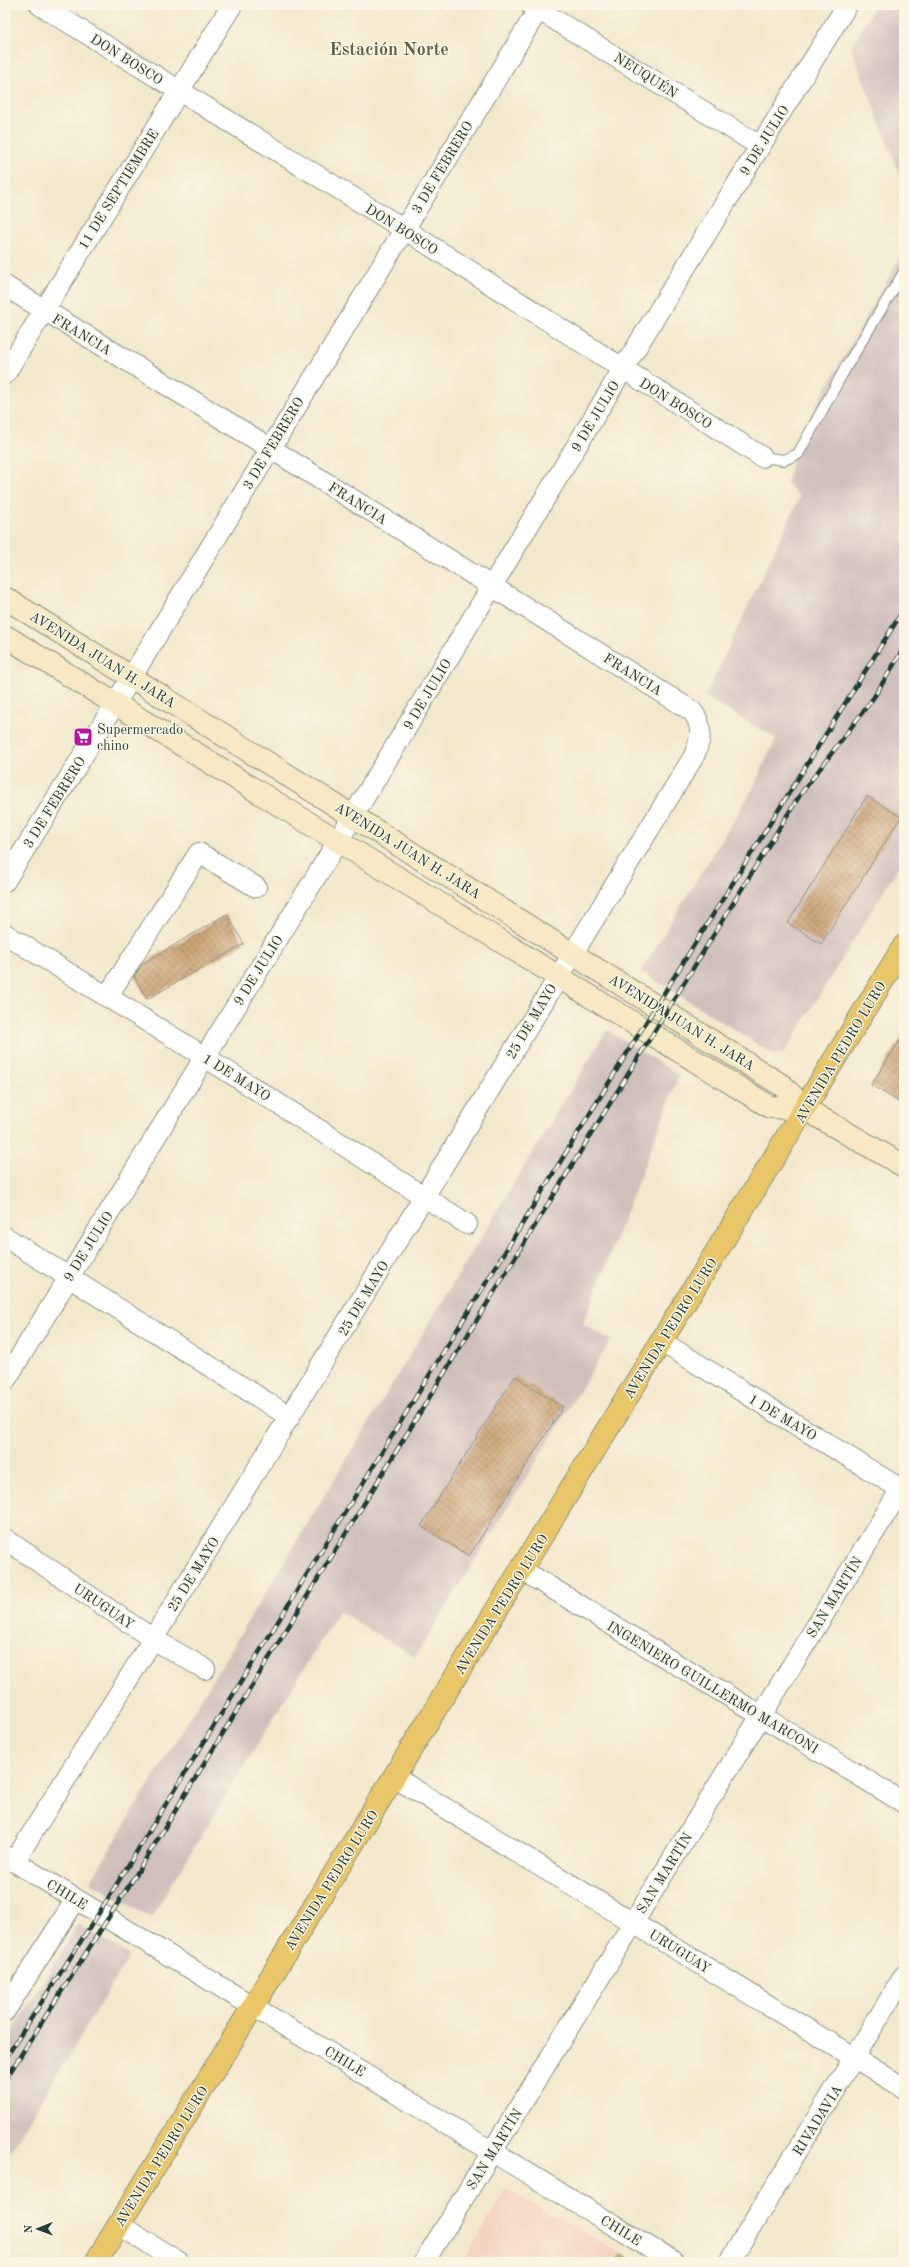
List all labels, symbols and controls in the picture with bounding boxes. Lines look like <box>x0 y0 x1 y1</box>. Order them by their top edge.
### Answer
street label: DON BOSCO <box>88 32 165 88</box>
district label: Estación Norte <box>329 41 449 59</box>
street label: NEUQUÉN <box>611 48 682 101</box>
street label: 9 DE JULIO <box>738 103 792 178</box>
street label: 3 DE FEBRERO <box>410 119 476 216</box>
street label: 11 DE SEPTIEMBRE <box>76 127 162 252</box>
street label: DON BOSCO <box>363 202 440 258</box>
street label: FRANCIA <box>49 312 114 358</box>
street label: DON BOSCO <box>637 376 714 432</box>
street label: 9 DE JULIO <box>569 379 622 454</box>
street label: 3 DE FEBRERO <box>241 395 307 492</box>
street label: FRANCIA <box>326 480 390 528</box>
street label: AVENIDA JUAN H. JARA <box>27 609 178 711</box>
street label: FRANCIA <box>601 651 665 699</box>
street label: 9 DE JULIO <box>401 657 454 732</box>
place label: Supermercado chino <box>97 723 183 753</box>
supermarket icon: Supermercado chino <box>72 726 94 748</box>
street label: 3 DE FEBRERO <box>21 754 89 851</box>
street label: AVENIDA JUAN H. JARA <box>332 800 483 902</box>
street label: 9 DE JULIO <box>232 933 286 1008</box>
street label: AVENIDA JUAN H. JARA <box>606 972 757 1074</box>
street label: AVENIDA PEDRO LURO <box>793 979 889 1126</box>
street label: 25 DE MAYO <box>504 981 560 1061</box>
street label: 1 DE MAYO <box>200 1052 273 1104</box>
street label: 9 DE JULIO <box>62 1209 116 1284</box>
street label: AVENIDA PEDRO LURO <box>622 1256 720 1401</box>
street label: 25 DE MAYO <box>336 1258 392 1338</box>
street label: 1 DE MAYO <box>746 1392 819 1444</box>
street label: AVENIDA PEDRO LURO <box>453 1532 551 1677</box>
street label: 25 DE MAYO <box>165 1535 222 1614</box>
street label: SAN MARTÍN <box>802 1553 865 1640</box>
street label: URUGUAY <box>71 1581 136 1632</box>
street label: INGENIERO GUILLERMO MARCONI <box>604 1619 821 1757</box>
street label: AVENIDA PEDRO LURO <box>283 1808 381 1953</box>
street label: SAN MARTÍN <box>632 1829 695 1916</box>
street label: CHILE <box>44 1877 89 1912</box>
street label: URUGUAY <box>646 1927 713 1976</box>
street label: CHILE <box>322 2044 367 2079</box>
street label: RIVADAVIA <box>791 2082 845 2158</box>
street label: AVENIDA PEDRO LURO <box>113 2084 211 2229</box>
street label: SAN MARTÍN <box>462 2105 525 2192</box>
north arrow <box>18 2209 58 2249</box>
street label: CHILE <box>598 2213 643 2248</box>
text: N <box>24 2224 35 2233</box>

